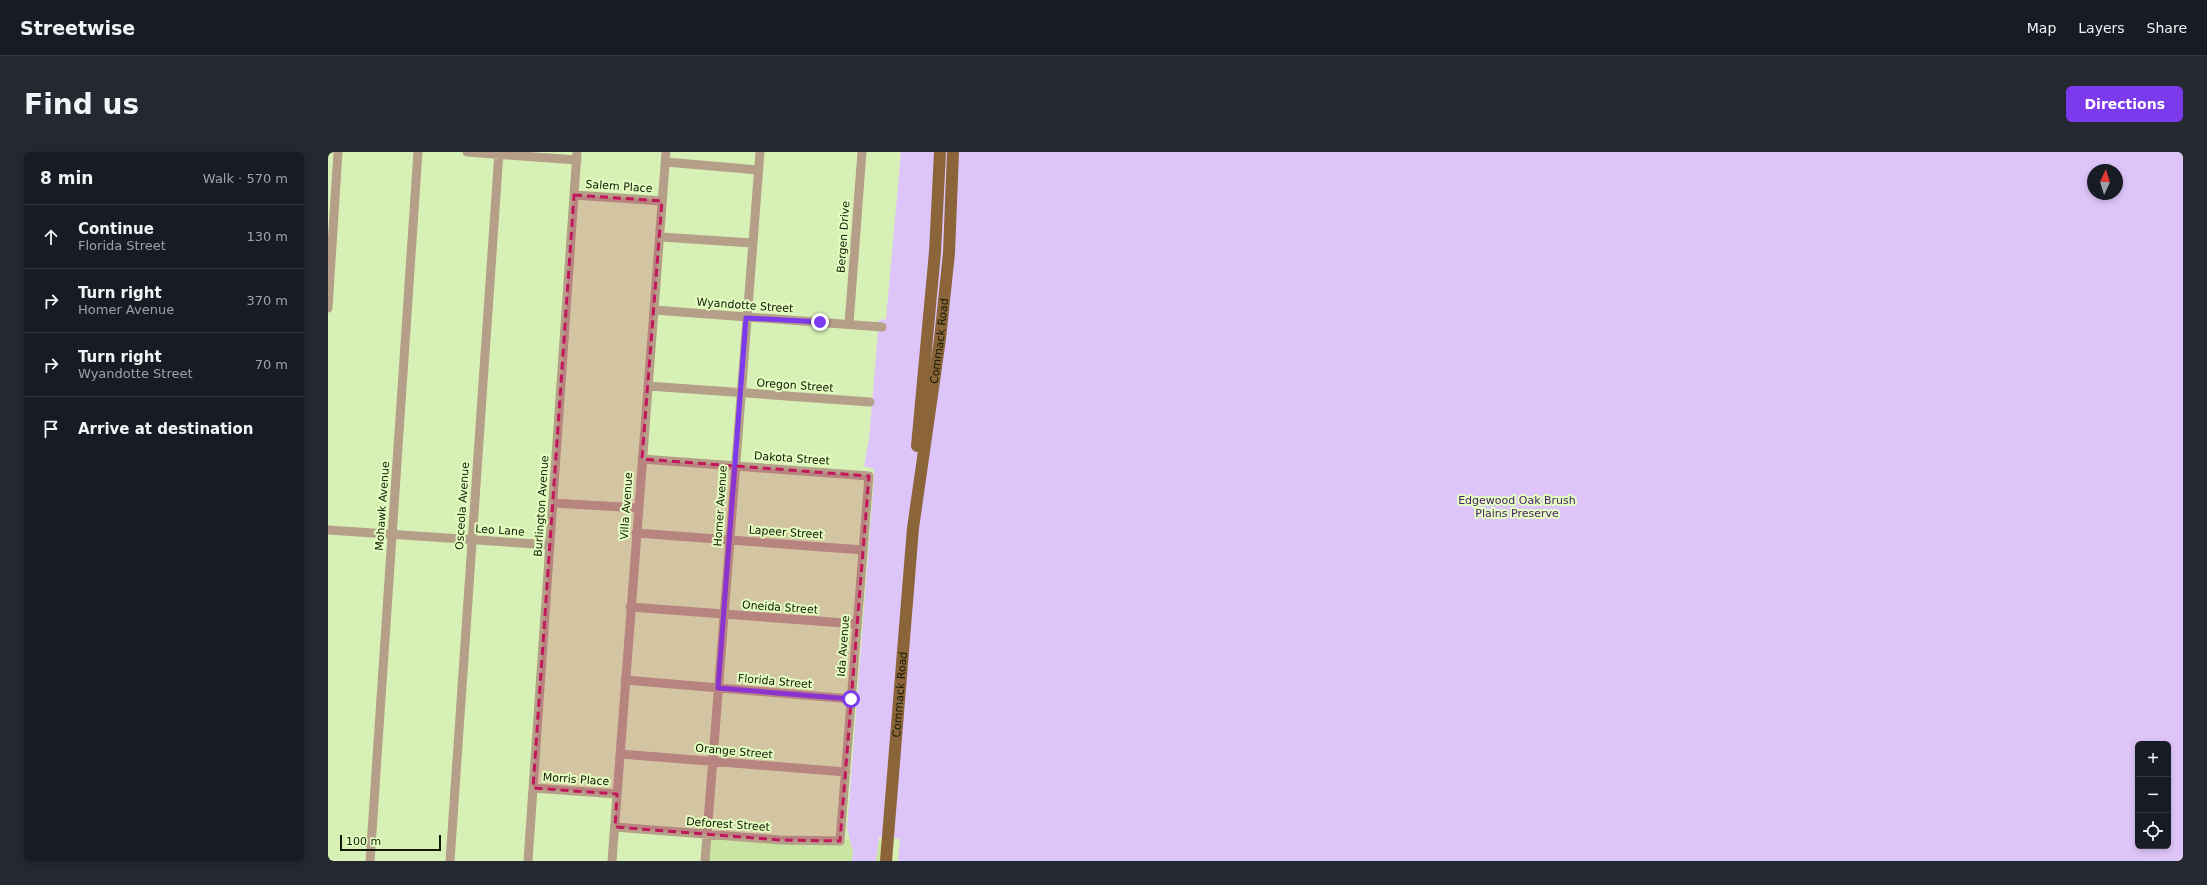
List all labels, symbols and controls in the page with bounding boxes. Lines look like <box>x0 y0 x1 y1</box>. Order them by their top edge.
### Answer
text: Streetwise <box>20 17 135 39</box>
text: Map <box>2027 20 2056 36</box>
text: Layers <box>2078 20 2125 36</box>
text: Share <box>2147 20 2187 36</box>
button: Directions <box>2066 86 2183 122</box>
text: Find us <box>24 88 139 121</box>
north arrow <box>2087 164 2123 200</box>
text: 8 min <box>40 168 93 188</box>
text: Walk · 570 m <box>203 171 288 186</box>
street label: Salem Place <box>585 178 653 195</box>
street label: Bergen Drive <box>834 200 853 273</box>
text: Continue <box>78 220 154 238</box>
icon: ahead <box>40 226 62 248</box>
text: 130 m <box>246 229 288 244</box>
text: Florida Street <box>78 238 166 253</box>
text: Turn right <box>78 284 162 302</box>
icon: right <box>40 290 62 312</box>
text: 370 m <box>246 293 288 308</box>
street label: Wyandotte Street <box>696 296 794 315</box>
street label: Commack Road <box>928 298 951 385</box>
text: Homer Avenue <box>78 302 174 317</box>
route end <box>811 313 829 331</box>
text: Turn right <box>78 348 162 366</box>
icon: right <box>40 354 62 376</box>
text: 70 m <box>255 357 288 372</box>
text: Wyandotte Street <box>78 366 193 381</box>
street label: Oregon Street <box>756 376 835 395</box>
icon: arrive <box>40 418 62 440</box>
text: Arrive at destination <box>78 420 253 438</box>
street label: Dakota Street <box>754 449 831 468</box>
street label: Burlington Avenue <box>531 455 552 557</box>
street label: Mohawk Avenue <box>373 461 392 551</box>
street label: Osceola Avenue <box>453 461 472 550</box>
street label: Homer Avenue <box>711 465 730 547</box>
street label: Villa Avenue <box>618 472 635 540</box>
park label: Edgewood Oak Brush Plains Preserve <box>1458 494 1576 520</box>
street label: Leo Lane <box>475 522 525 539</box>
street label: Lapeer Street <box>748 523 824 542</box>
street label: Oneida Street <box>742 598 819 617</box>
street label: Ida Avenue <box>835 615 852 677</box>
street label: Commack Road <box>890 651 910 738</box>
street label: Florida Street <box>737 672 813 691</box>
route start <box>842 690 860 708</box>
map controls <box>2135 741 2171 849</box>
button: + <box>2135 741 2171 777</box>
street label: Orange Street <box>695 742 774 761</box>
street label: Morris Place <box>542 771 610 788</box>
button: − <box>2135 777 2171 813</box>
button: locate <box>2135 813 2171 849</box>
street label: Deforest Street <box>686 815 771 834</box>
scale bar <box>340 833 441 852</box>
text: 100 m <box>346 835 381 848</box>

